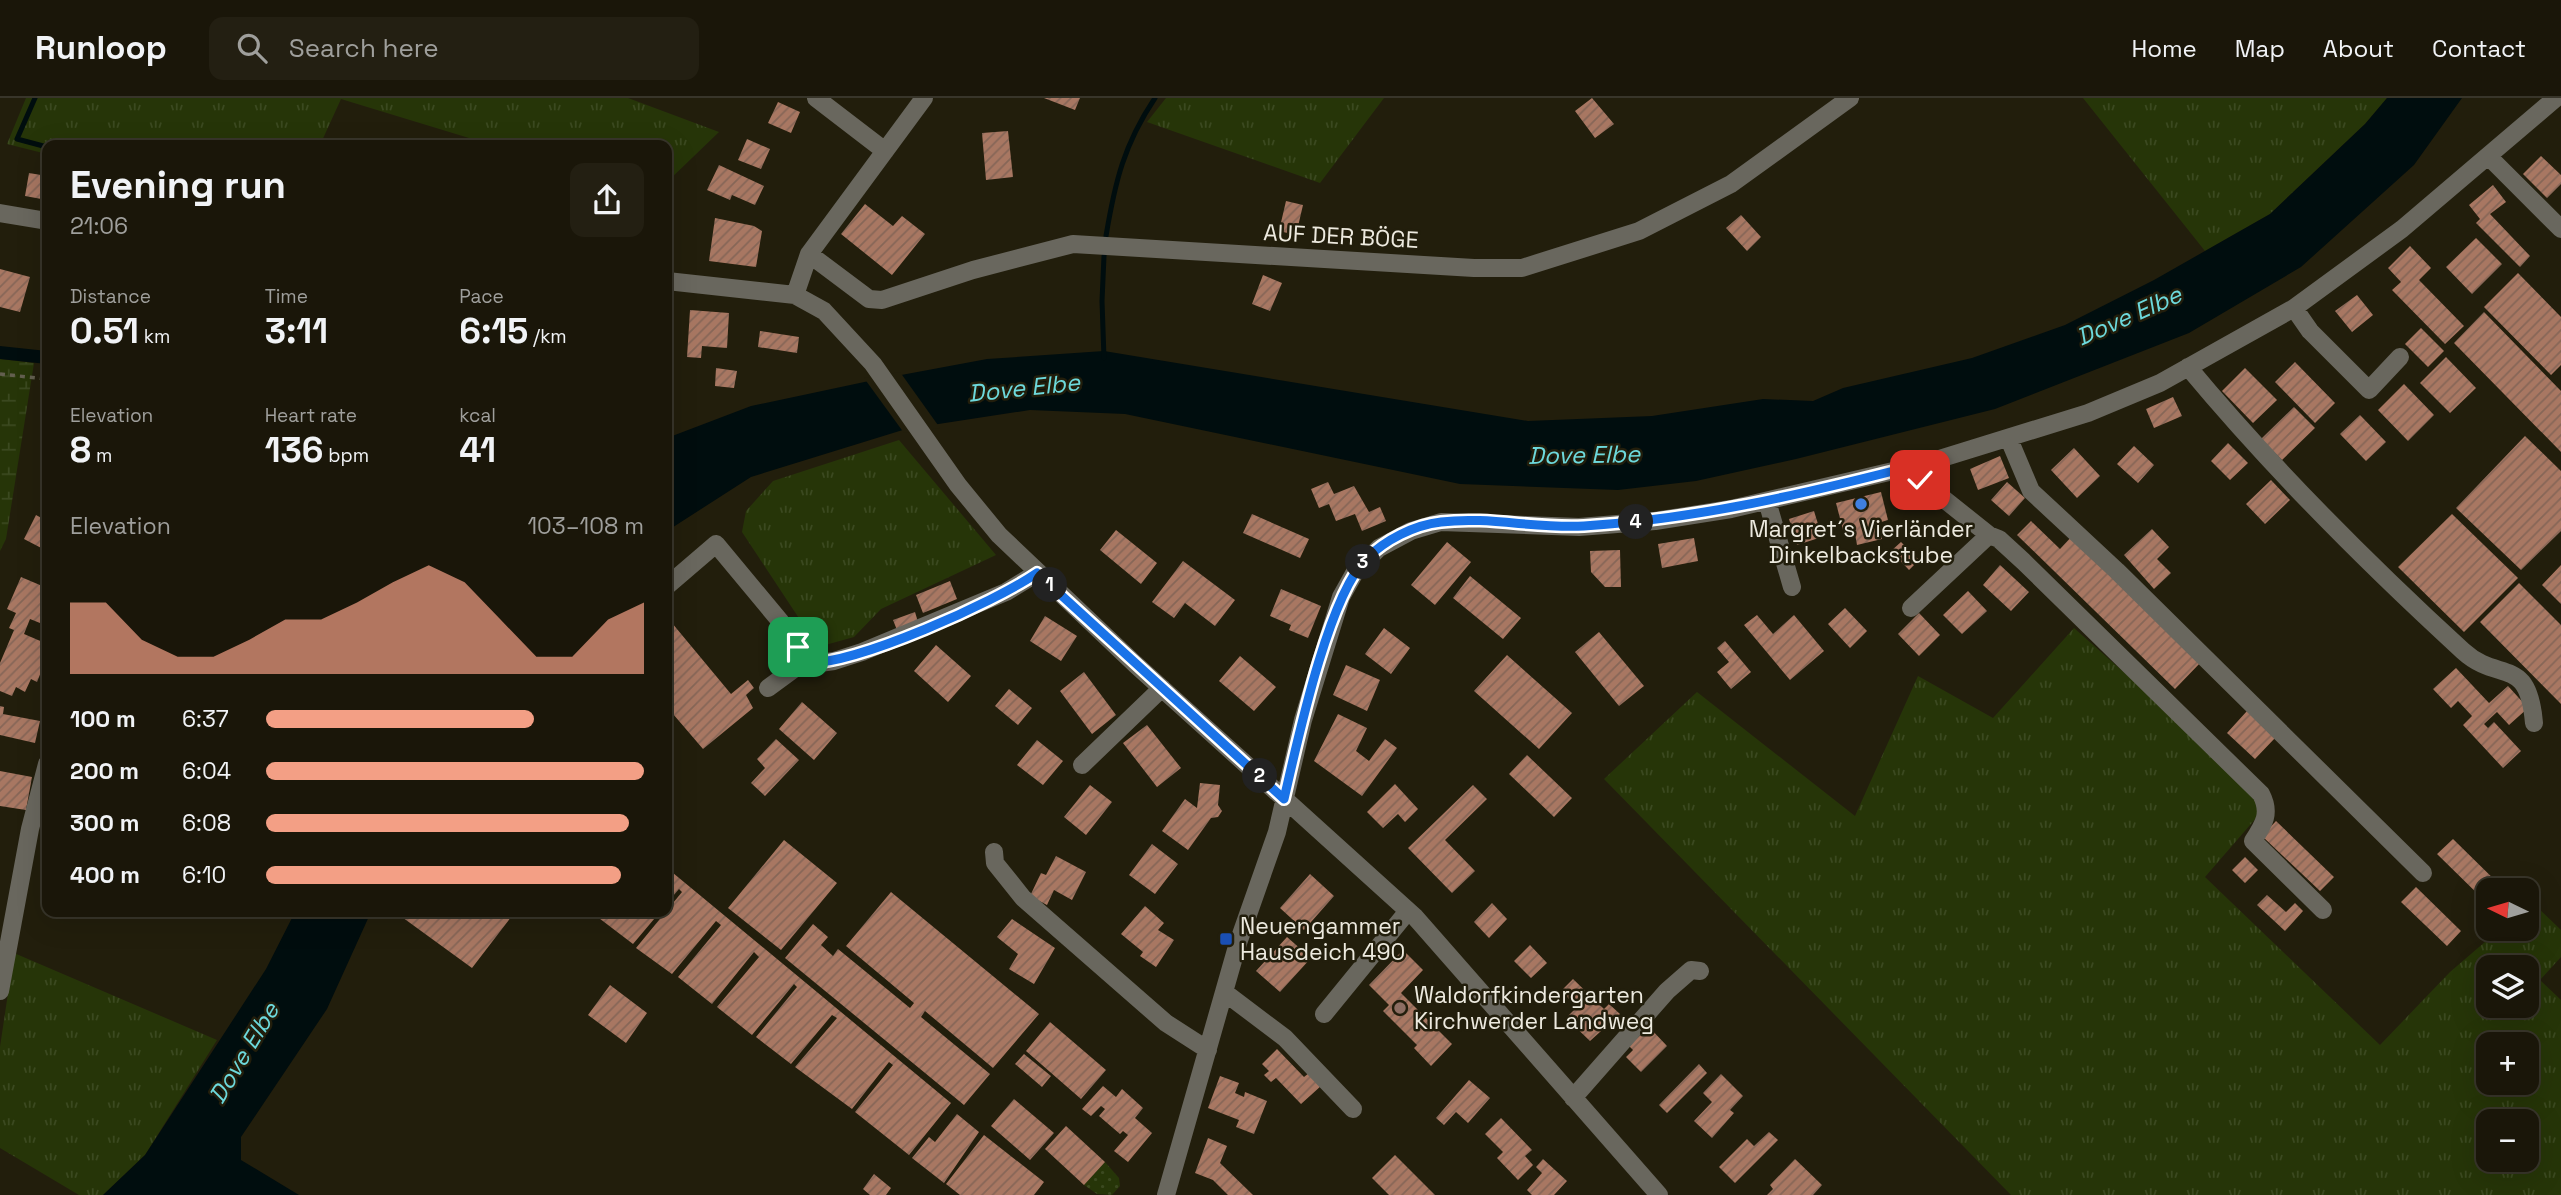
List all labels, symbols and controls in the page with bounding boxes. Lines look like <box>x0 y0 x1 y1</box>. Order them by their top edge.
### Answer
search box <box>209 17 699 80</box>
text: Runloop <box>35 27 167 69</box>
icon: search <box>233 29 271 67</box>
text: Search here <box>289 31 439 65</box>
text: Home <box>2131 33 2197 64</box>
text: Map <box>2235 33 2285 64</box>
text: About <box>2323 33 2394 64</box>
text: Contact <box>2432 33 2526 64</box>
text: Evening run <box>70 161 286 209</box>
button: share <box>570 163 644 237</box>
text: 21:06 <box>70 211 128 241</box>
street label: AUF DER BÖGE <box>1263 217 1419 255</box>
water label: Dove Elbe <box>2071 278 2187 353</box>
text: Distance <box>70 284 151 309</box>
text: Time <box>265 284 308 309</box>
text: Pace <box>459 284 504 309</box>
text: 0.51 <box>70 309 139 353</box>
text: 3:11 <box>265 309 328 353</box>
text: 6:15 <box>459 309 528 353</box>
text: km <box>139 324 170 349</box>
text: /km <box>528 324 567 349</box>
water label: Dove Elbe <box>967 366 1082 409</box>
text: Elevation <box>70 403 153 428</box>
text: Heart rate <box>265 403 357 428</box>
text: kcal <box>459 403 496 428</box>
text: 8 <box>70 428 91 472</box>
text: 136 <box>265 428 323 472</box>
text: 41 <box>459 428 496 472</box>
water label: Dove Elbe <box>1528 438 1641 471</box>
text: m <box>91 443 112 468</box>
text: bpm <box>323 443 369 468</box>
pin <box>1890 450 1950 510</box>
icon: check <box>1901 461 1939 499</box>
marker: Margret´s Vierländer Dinkelbackstube <box>1853 496 1869 512</box>
pin: 4 <box>1618 504 1654 540</box>
text: 4 <box>1629 509 1642 534</box>
text: Elevation <box>70 511 171 541</box>
text: 103–108 m <box>527 511 644 541</box>
place label: Margret´s Vierländer Dinkelbackstube <box>1749 514 1973 570</box>
pin: 3 <box>1346 545 1380 580</box>
text: 3 <box>1357 549 1368 574</box>
pin: 1 <box>1032 568 1068 602</box>
text: 1 <box>1045 572 1054 597</box>
pin <box>768 617 828 677</box>
icon: arrive <box>779 628 817 666</box>
text: 100 m <box>70 704 136 734</box>
text: 6:37 <box>182 704 229 734</box>
text: 200 m <box>70 756 139 786</box>
text: 6:04 <box>182 756 231 786</box>
pin: 2 <box>1242 758 1278 794</box>
text: 2 <box>1254 763 1265 788</box>
text: 300 m <box>70 808 139 838</box>
text: 6:08 <box>182 808 231 838</box>
text: 400 m <box>70 860 140 890</box>
text: 6:10 <box>182 860 226 890</box>
north arrow <box>2476 878 2539 942</box>
map controls <box>2476 878 2539 1172</box>
place label: Neuengammer Hausdeich 490 <box>1240 911 1405 967</box>
marker: Neuengammer Hausdeich 490 <box>1218 931 1234 947</box>
button: layers <box>2476 955 2539 1018</box>
place label: Waldorfkindergarten Kirchwerder Landweg <box>1414 980 1654 1036</box>
water label: Dove Elbe <box>201 996 286 1109</box>
marker: Waldorfkindergarten Kirchwerder Landweg <box>1392 1000 1408 1016</box>
button: + <box>2476 1032 2539 1095</box>
button: − <box>2476 1109 2539 1172</box>

